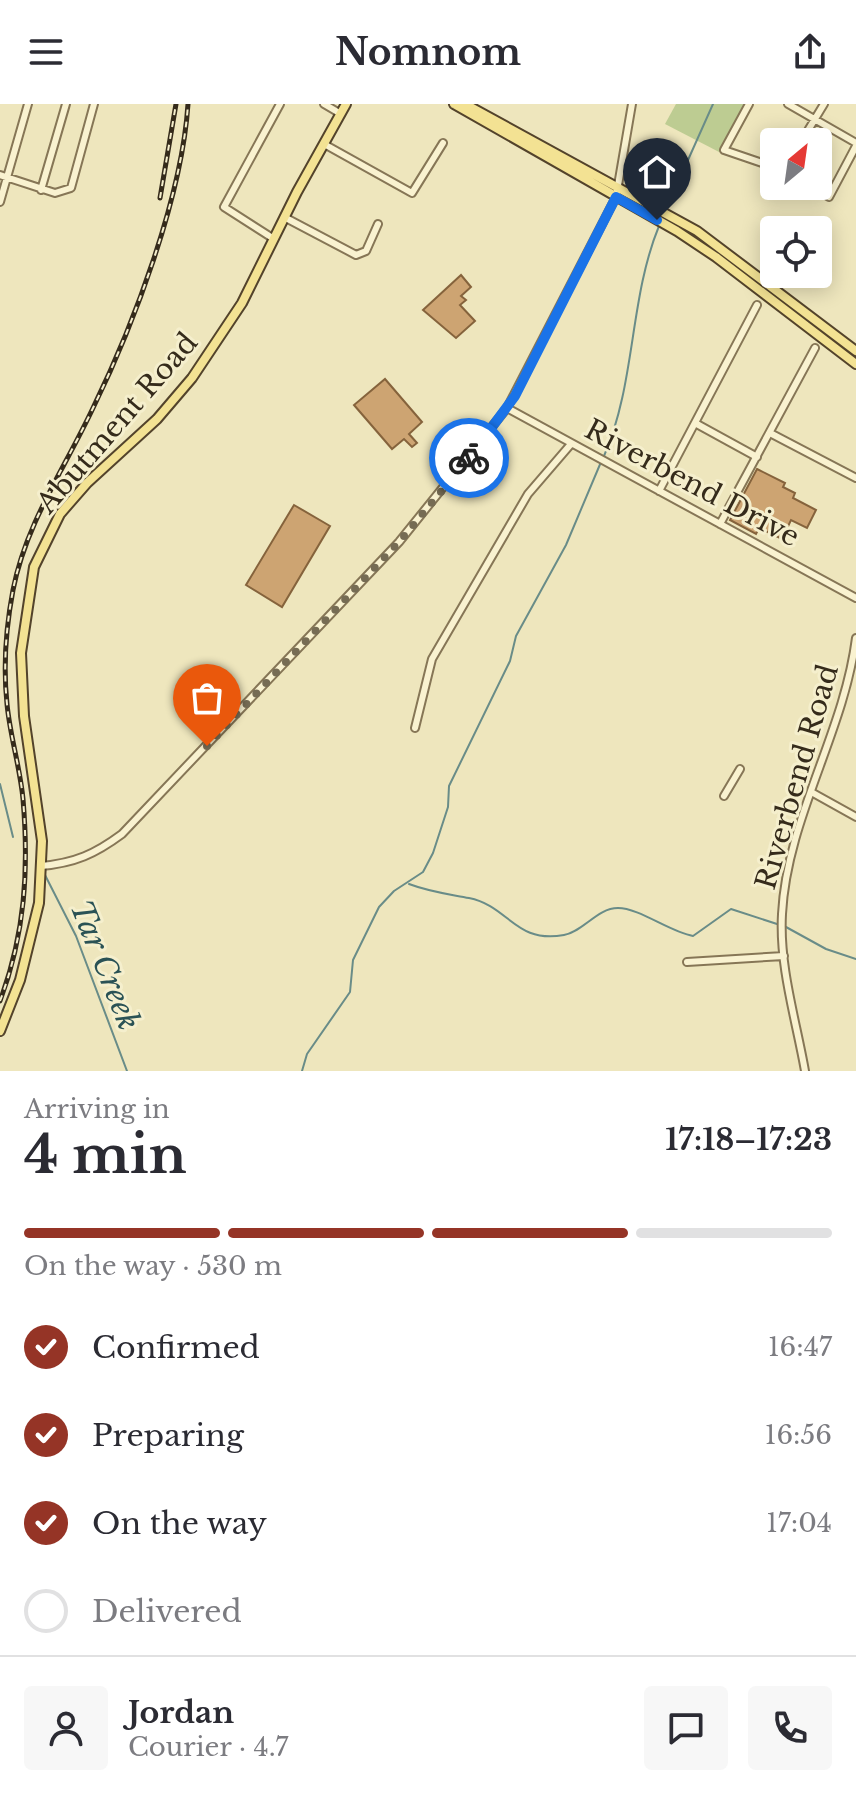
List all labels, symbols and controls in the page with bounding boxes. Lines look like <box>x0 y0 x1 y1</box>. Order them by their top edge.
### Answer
icon: menu <box>24 30 68 74</box>
text: Nomnom <box>335 30 521 75</box>
icon: share <box>788 30 832 74</box>
north arrow <box>760 128 832 200</box>
map controls <box>760 128 832 288</box>
pin <box>623 138 691 220</box>
icon: home <box>635 150 679 194</box>
button: locate <box>760 216 832 288</box>
street label: Abutment Road <box>28 325 205 521</box>
street label: Riverbend Drive <box>579 412 805 554</box>
courier <box>429 418 509 498</box>
icon: bike <box>447 436 491 480</box>
street label: Riverbend Road <box>748 660 846 894</box>
pin <box>173 664 241 746</box>
icon: bag <box>185 676 229 720</box>
water label: Tar Creek <box>62 895 148 1035</box>
text: Arriving in <box>24 1093 170 1125</box>
text: 17:18–17:23 <box>665 1121 832 1158</box>
text: 4 min <box>24 1123 186 1187</box>
text: On the way · 530 m <box>24 1250 282 1282</box>
icon: check <box>24 1325 68 1369</box>
text: Confirmed <box>92 1329 260 1366</box>
text: 16:47 <box>768 1331 832 1363</box>
icon: check <box>24 1413 68 1457</box>
text: Preparing <box>92 1417 244 1454</box>
text: 16:56 <box>765 1419 832 1451</box>
icon: check <box>24 1501 68 1545</box>
text: On the way <box>92 1505 267 1542</box>
text: 17:04 <box>766 1507 832 1539</box>
text: Delivered <box>92 1593 242 1630</box>
button: person <box>24 1686 108 1770</box>
button: chat <box>644 1686 728 1770</box>
button: phone <box>748 1686 832 1770</box>
text: Jordan <box>128 1694 234 1731</box>
text: Courier · 4.7 <box>128 1731 288 1763</box>

